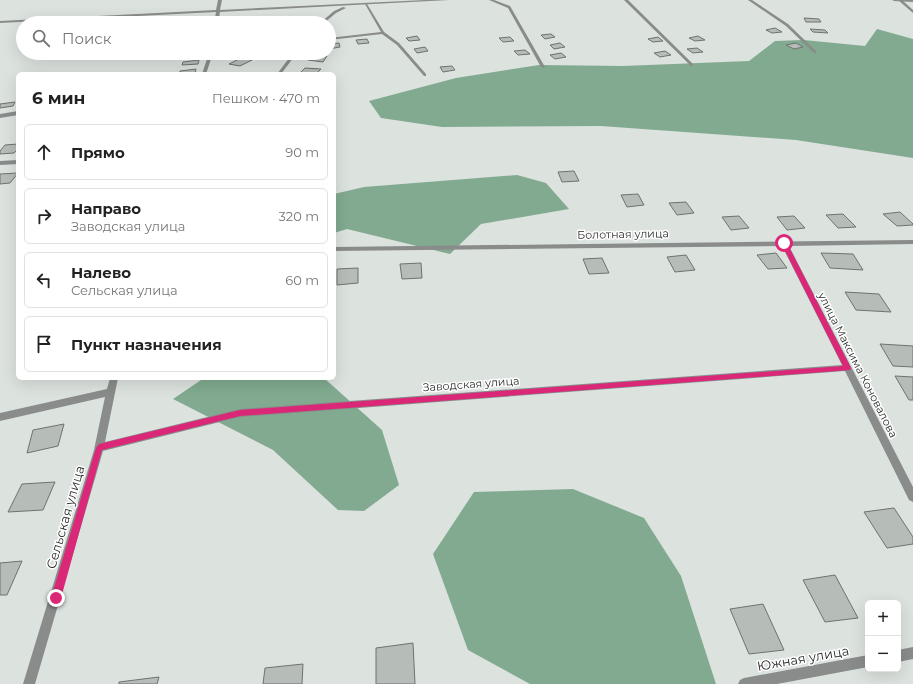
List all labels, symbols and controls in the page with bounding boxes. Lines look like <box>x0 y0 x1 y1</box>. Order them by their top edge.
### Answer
search box <box>16 16 336 60</box>
icon: search <box>30 27 52 49</box>
text: Поиск <box>62 29 111 48</box>
text: 6 мин <box>32 88 85 108</box>
text: Пешком · 470 m <box>212 90 320 106</box>
icon: ahead <box>33 141 55 163</box>
text: Прямо <box>71 143 125 162</box>
text: 90 m <box>285 144 319 160</box>
text: Направо <box>71 199 141 218</box>
icon: right <box>33 205 55 227</box>
text: 320 m <box>279 208 319 224</box>
text: Заводская улица <box>71 218 185 234</box>
street label: Болотная улица <box>577 226 669 242</box>
route start <box>775 234 793 252</box>
text: Налево <box>71 263 131 282</box>
icon: left <box>33 269 55 291</box>
text: 60 m <box>285 272 319 288</box>
text: Сельская улица <box>71 282 178 298</box>
street label: улица Максима Коновалова <box>815 289 901 440</box>
icon: arrive <box>33 333 55 355</box>
text: Пункт назначения <box>71 335 222 354</box>
street label: Заводская улица <box>422 374 520 394</box>
street label: Сельская улица <box>43 464 87 570</box>
route end <box>47 589 65 607</box>
map controls <box>865 600 901 672</box>
button: + <box>865 600 901 636</box>
button: − <box>865 636 901 672</box>
street label: Южная улица <box>756 642 850 674</box>

